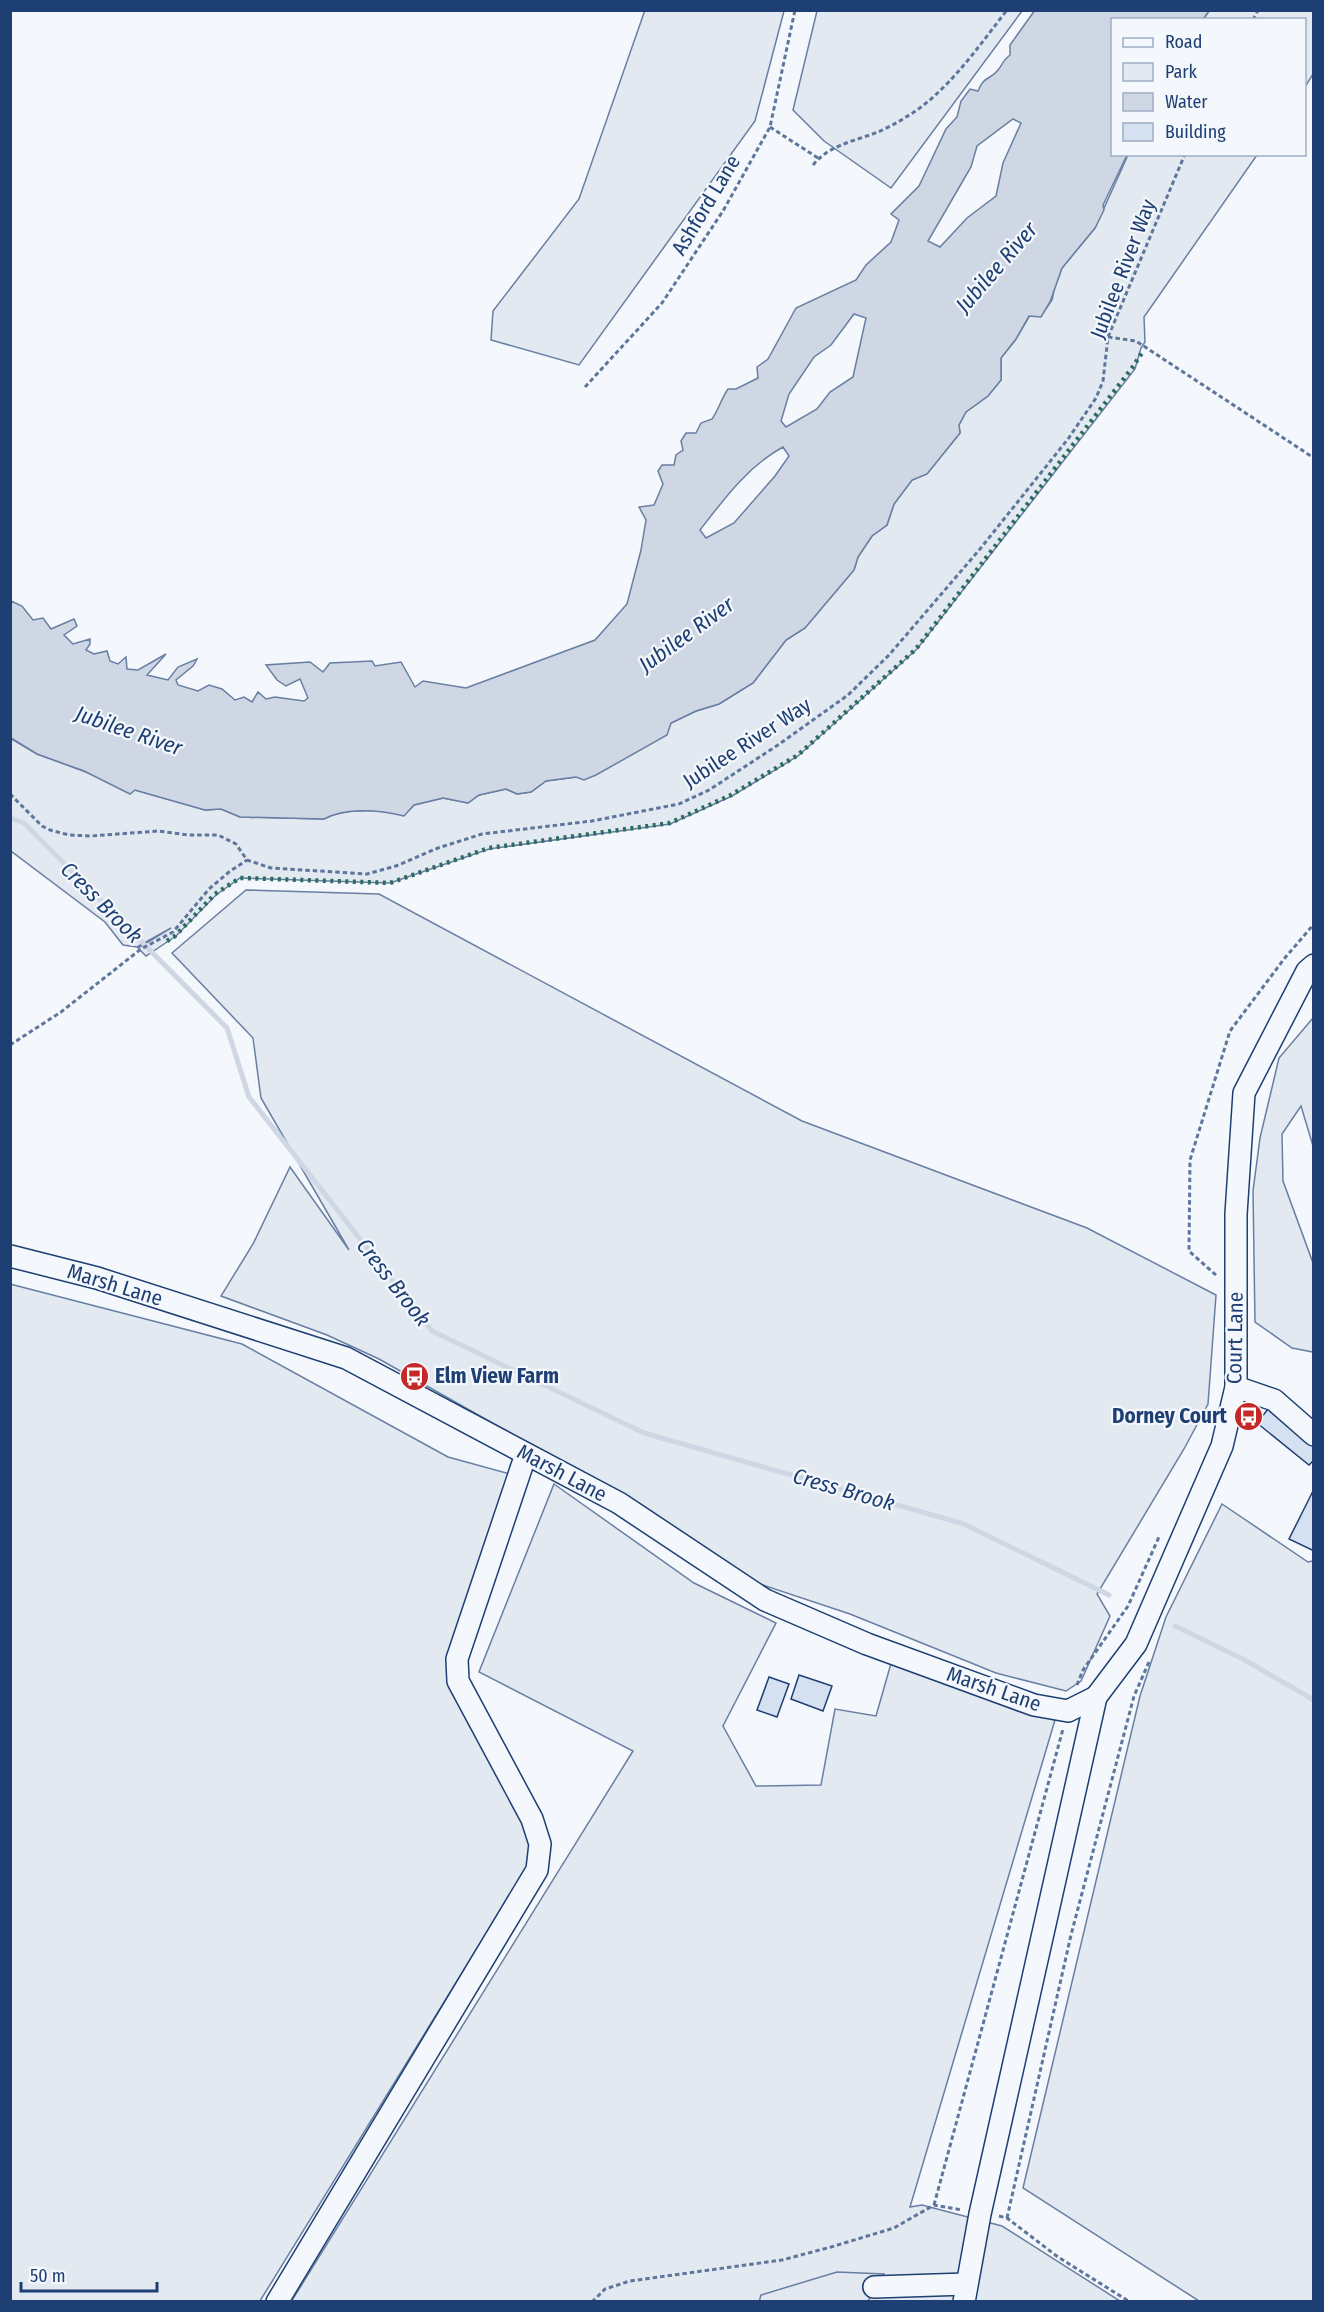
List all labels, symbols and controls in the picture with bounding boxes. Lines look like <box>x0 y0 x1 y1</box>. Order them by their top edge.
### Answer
legend <box>1111 18 1306 156</box>
text: Road <box>1165 31 1202 53</box>
text: Park <box>1165 61 1198 83</box>
text: Water <box>1165 91 1208 113</box>
text: Building <box>1165 121 1226 143</box>
street label: Ashford Lane <box>666 150 746 260</box>
street label: Jubilee River Way <box>1084 195 1162 342</box>
water label: Jubilee River <box>949 215 1044 319</box>
water label: Jubilee River <box>633 590 740 679</box>
street label: Jubilee River Way <box>678 692 816 794</box>
water label: Jubilee River <box>71 699 187 762</box>
water label: Cress Brook <box>55 856 148 949</box>
water label: Cress Brook <box>351 1233 437 1332</box>
street label: Marsh Lane <box>64 1258 166 1312</box>
street label: Court Lane <box>1221 1292 1249 1384</box>
bus stop icon: Elm View Farm <box>398 1360 430 1392</box>
place label: Elm View Farm <box>435 1363 559 1389</box>
bus stop icon: Dorney Court <box>1232 1400 1264 1432</box>
place label: Dorney Court <box>1112 1403 1228 1429</box>
street label: Marsh Lane <box>513 1438 611 1508</box>
water label: Cress Brook <box>790 1462 898 1517</box>
street label: Marsh Lane <box>943 1661 1045 1717</box>
scale bar <box>21 2255 158 2293</box>
text: 50 m <box>30 2265 66 2287</box>

